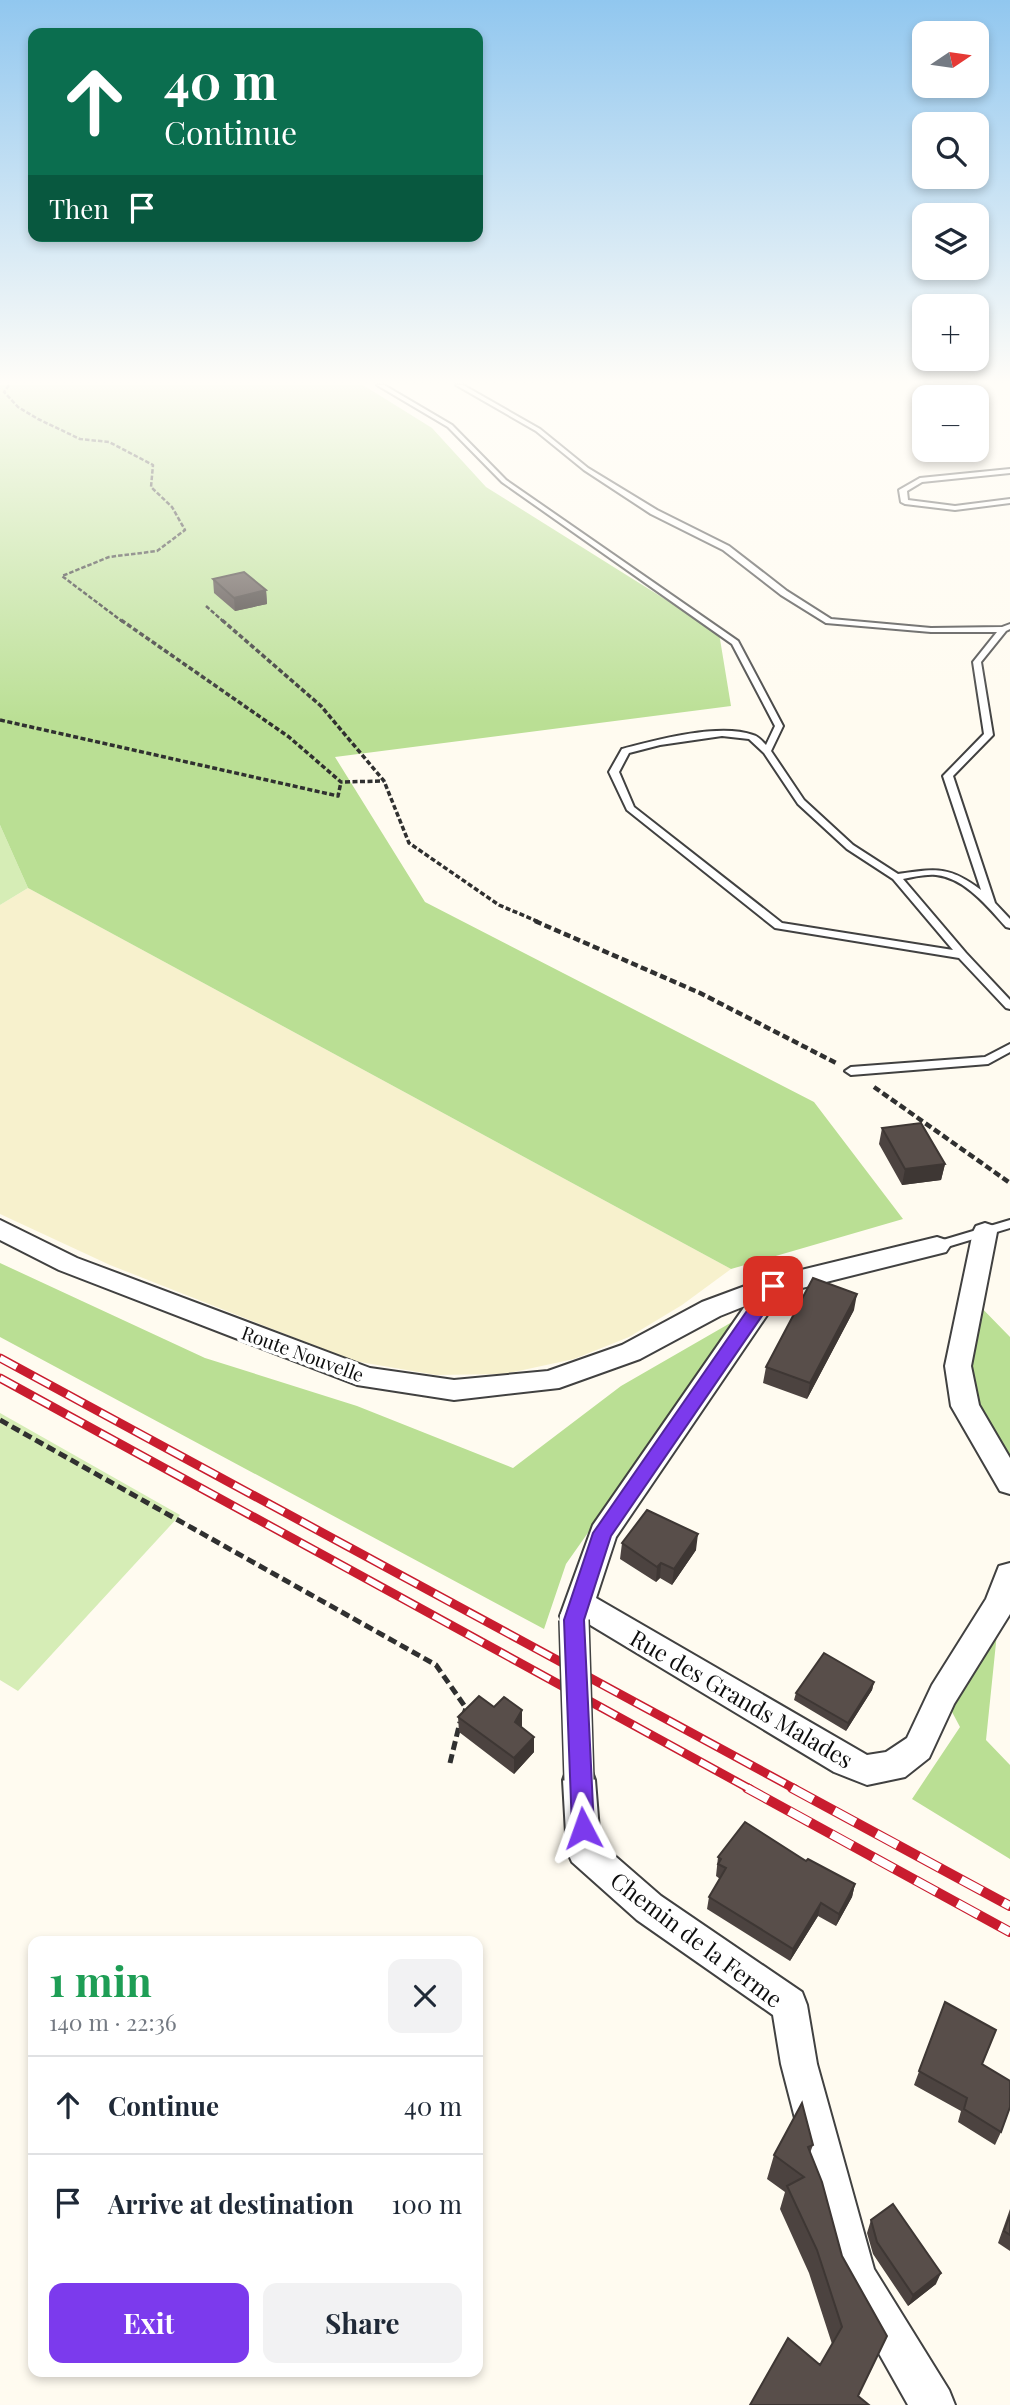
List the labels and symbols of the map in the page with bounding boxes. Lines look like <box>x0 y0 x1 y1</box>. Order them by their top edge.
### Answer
north arrow <box>912 21 989 98</box>
pin <box>743 1256 803 1316</box>
street label: Route Nouvelle <box>238 1319 368 1387</box>
street label: Rue des Grands Malades <box>625 1622 859 1774</box>
position arrow <box>546 1791 620 1865</box>
street label: Chemin de la Ferme <box>605 1864 789 2014</box>

